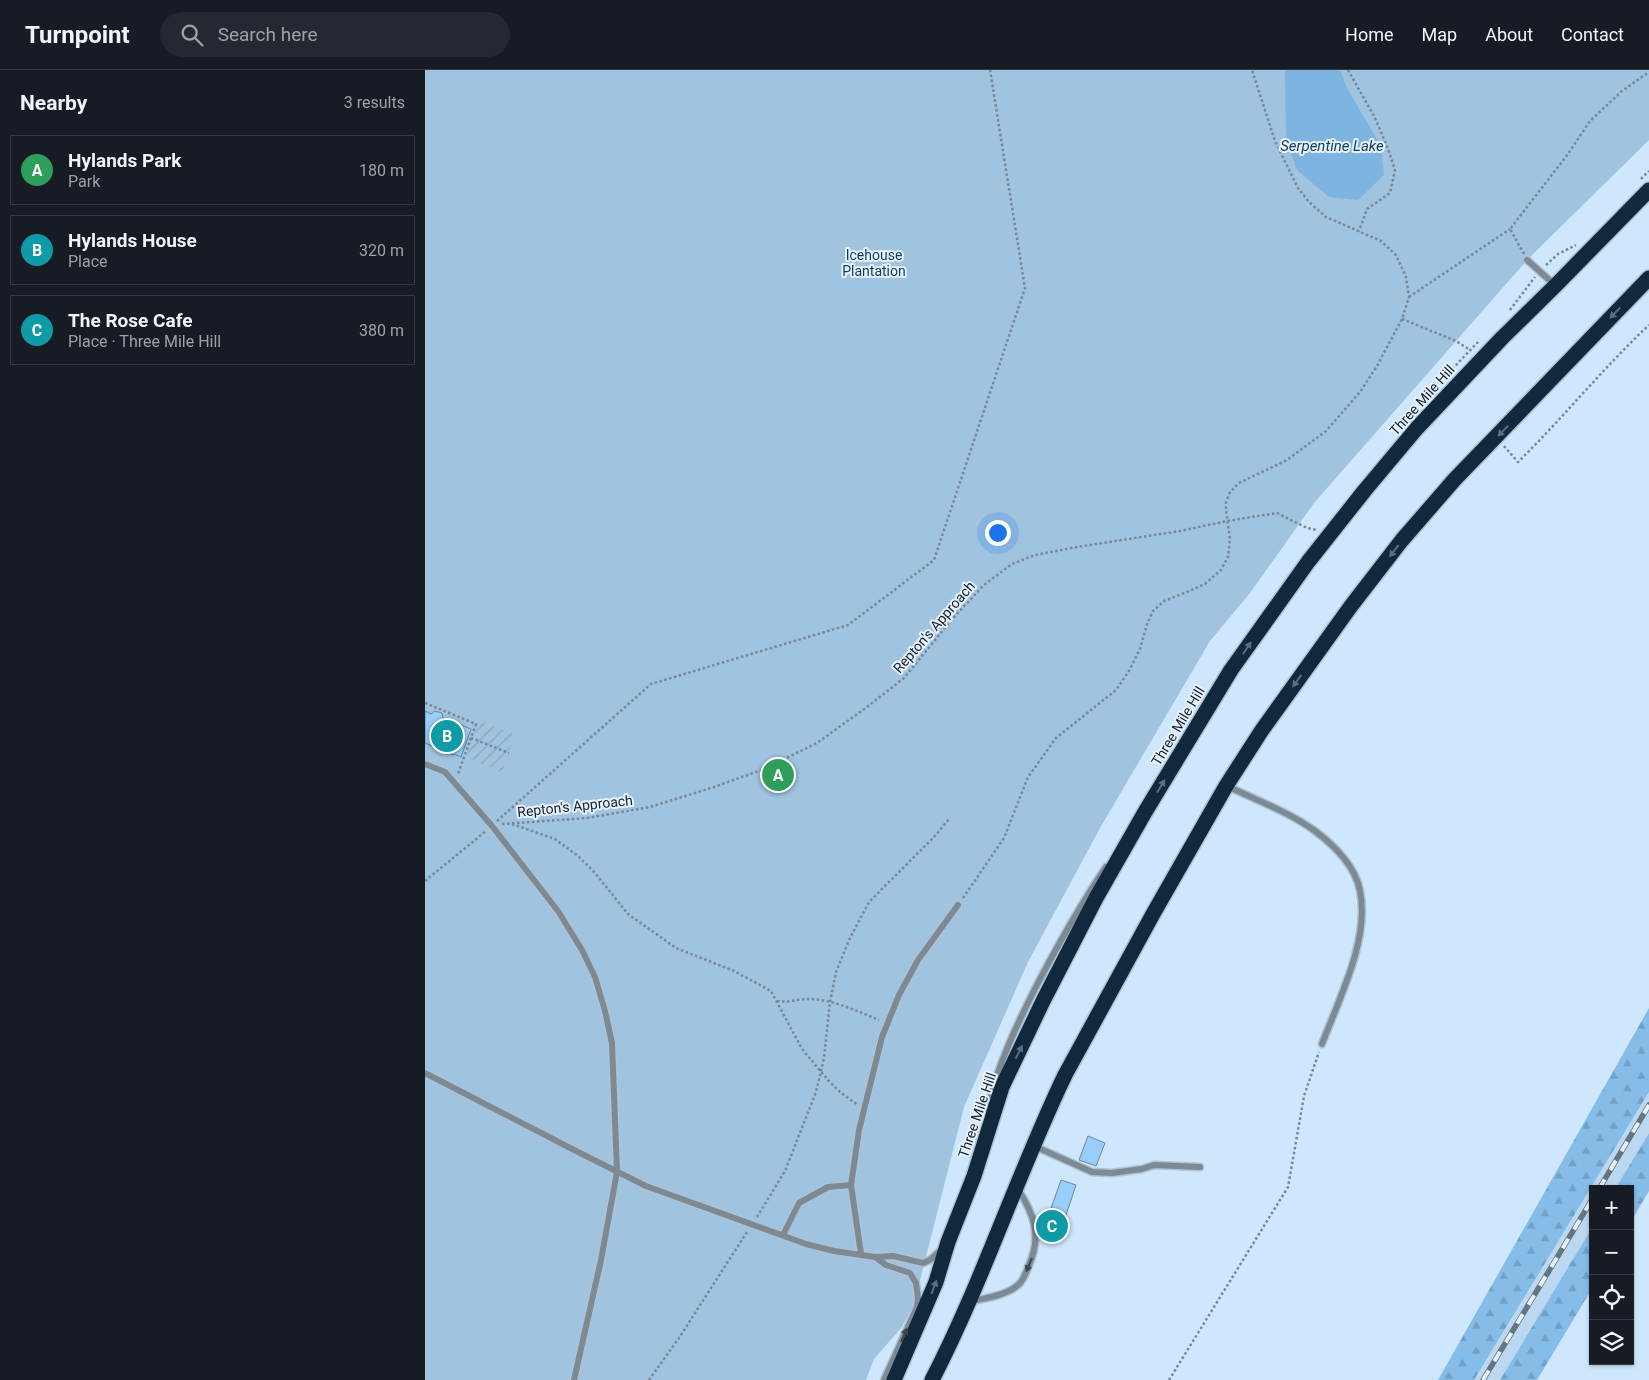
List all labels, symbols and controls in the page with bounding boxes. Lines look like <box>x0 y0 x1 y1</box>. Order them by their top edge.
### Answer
search box <box>160 12 510 57</box>
text: Turnpoint <box>25 21 130 49</box>
icon: search <box>178 21 206 49</box>
text: Search here <box>218 23 318 46</box>
text: Home <box>1345 24 1394 45</box>
text: Map <box>1422 24 1457 45</box>
text: About <box>1485 24 1533 45</box>
text: Contact <box>1561 24 1624 45</box>
text: Nearby <box>20 91 87 115</box>
text: 3 results <box>344 93 405 112</box>
water label: Serpentine Lake <box>1280 137 1384 155</box>
text: Hylands Park <box>68 149 181 172</box>
text: A <box>32 161 42 180</box>
text: 180 m <box>359 161 404 180</box>
text: Park <box>68 172 100 191</box>
text: Hylands House <box>68 229 197 252</box>
text: B <box>32 241 42 260</box>
text: 320 m <box>359 241 404 260</box>
park label: Icehouse Plantation <box>842 247 906 279</box>
text: Place <box>68 252 108 271</box>
one-way arrow <box>1609 307 1621 319</box>
text: The Rose Cafe <box>68 309 192 332</box>
text: C <box>32 321 42 340</box>
text: 380 m <box>359 321 404 340</box>
text: Place · Three Mile Hill <box>68 332 221 351</box>
street label: Three Mile Hill <box>1386 362 1458 438</box>
one-way arrow <box>1497 424 1509 436</box>
your location <box>985 520 1011 546</box>
one-way arrow <box>1389 544 1400 557</box>
street label: Repton's Approach <box>890 578 978 676</box>
one-way arrow <box>1242 641 1252 654</box>
one-way arrow <box>1292 674 1302 688</box>
street label: Three Mile Hill <box>1148 684 1208 768</box>
pin: B <box>431 717 463 755</box>
pin: A <box>762 756 794 794</box>
one-way arrow <box>1157 779 1166 792</box>
street label: Repton's Approach <box>516 792 634 820</box>
one-way arrow <box>1015 1045 1023 1059</box>
street label: Three Mile Hill <box>955 1070 999 1160</box>
map controls <box>1589 1185 1634 1365</box>
button: + <box>1589 1185 1634 1230</box>
pin: C <box>1036 1207 1068 1245</box>
button: − <box>1589 1230 1634 1275</box>
one-way arrow <box>1025 1258 1033 1272</box>
button: locate <box>1589 1275 1634 1320</box>
one-way arrow <box>930 1279 938 1294</box>
button: layers <box>1589 1320 1634 1365</box>
one-way arrow <box>901 1328 909 1343</box>

